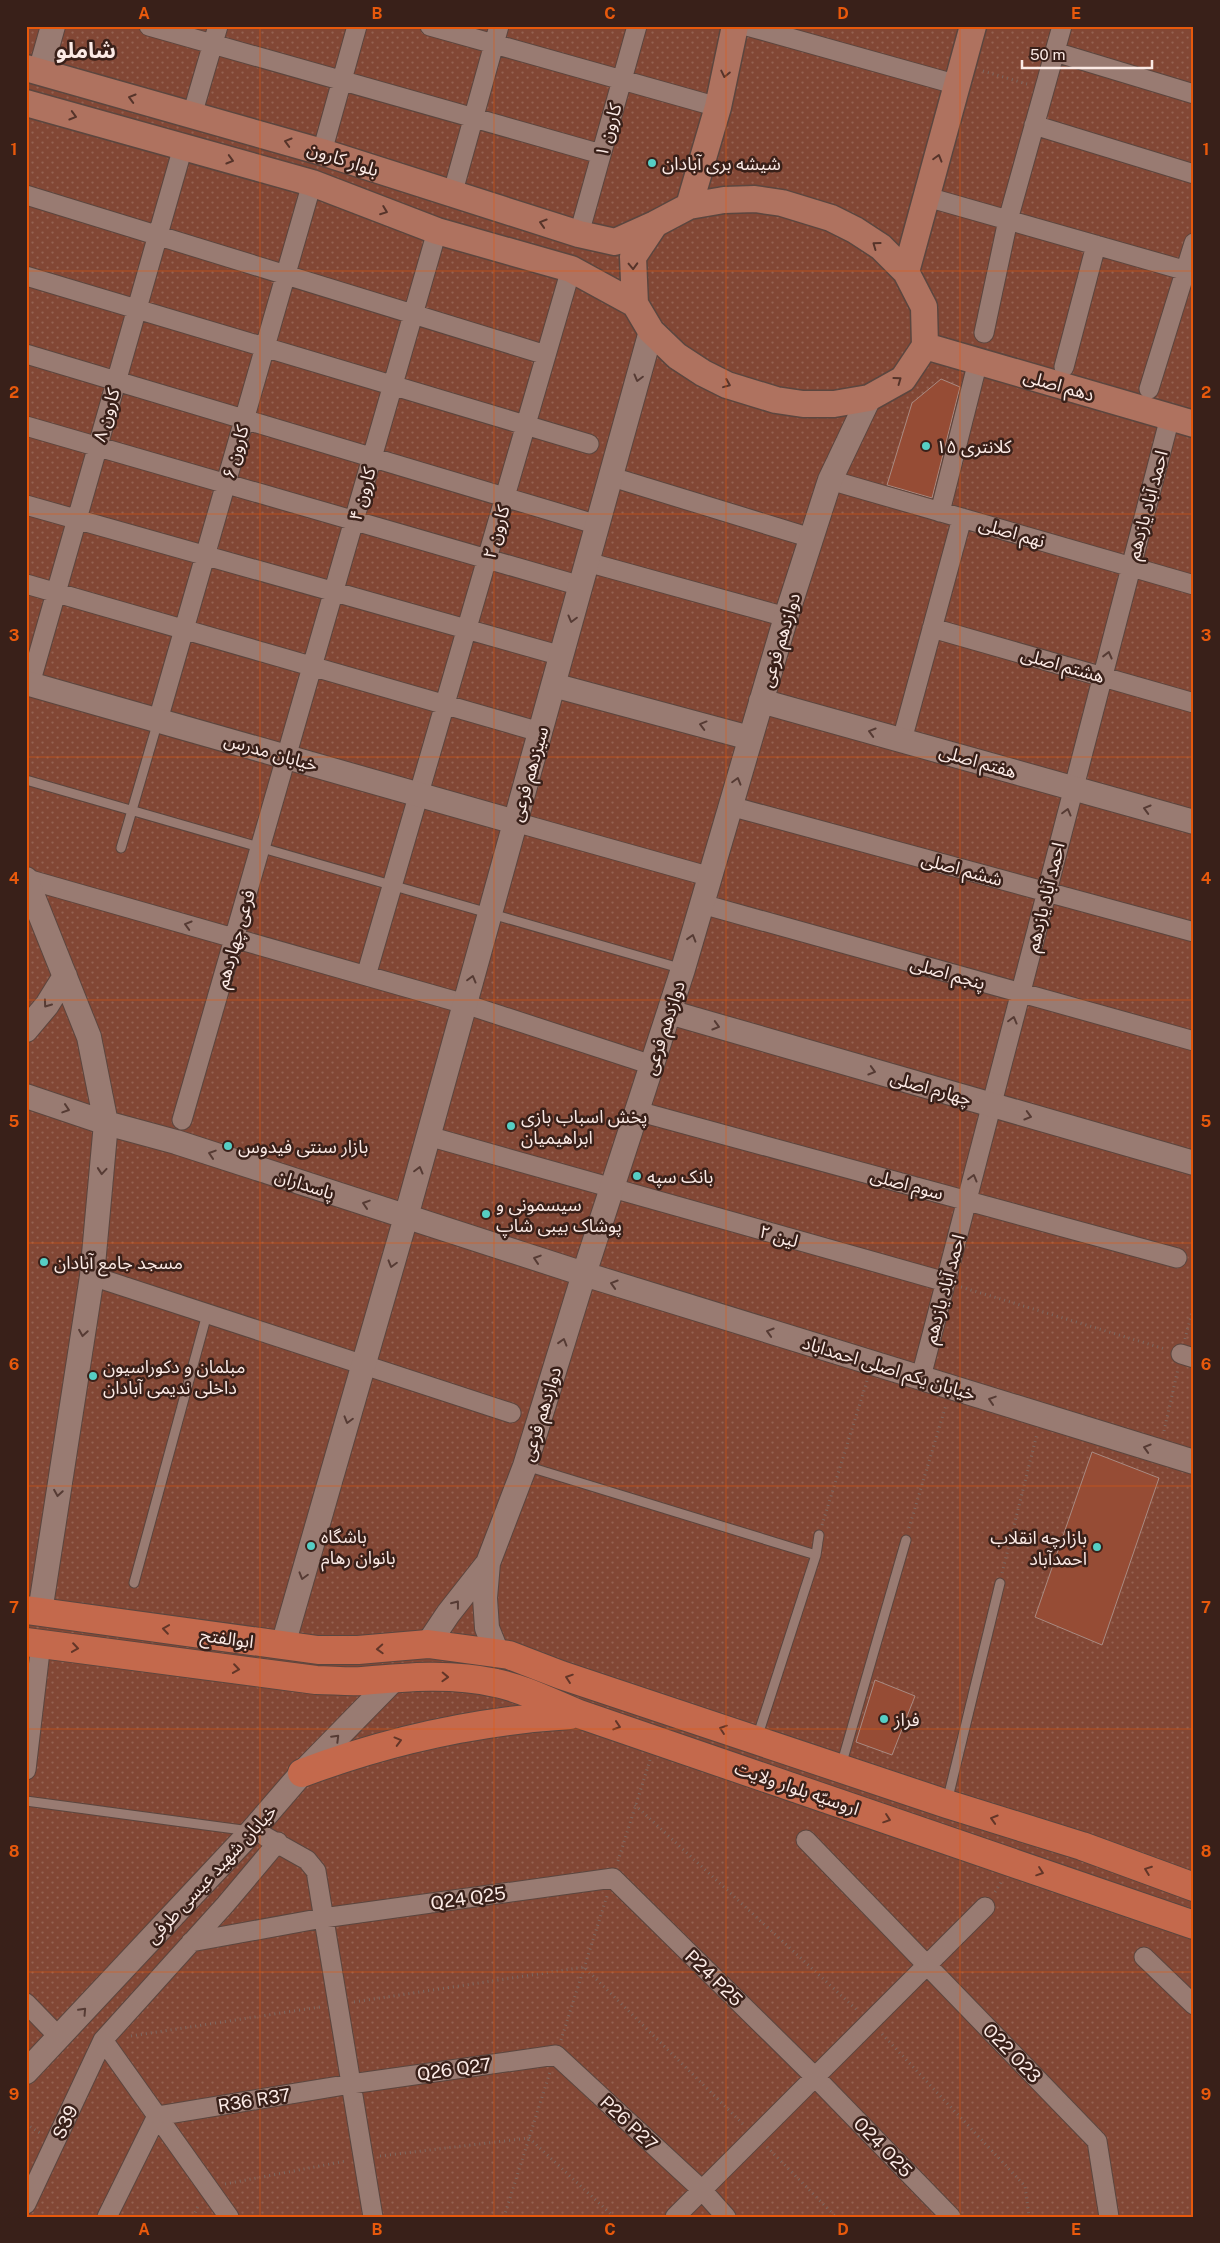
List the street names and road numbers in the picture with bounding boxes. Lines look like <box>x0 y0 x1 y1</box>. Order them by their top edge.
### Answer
street label: کارون ۱ <box>590 100 627 159</box>
street label: بلوار کارون <box>304 138 381 181</box>
street label: دهم اصلی <box>1020 365 1097 408</box>
street label: کارون ۸ <box>88 385 125 444</box>
street label: کارون ۶ <box>217 422 254 481</box>
street label: احمد آباد یازدهم <box>1122 448 1175 563</box>
street label: کارون ۴ <box>344 464 381 523</box>
street label: کارون ۲ <box>478 502 515 561</box>
street label: نهم اصلی <box>976 513 1047 554</box>
street label: دوازدهم فرعی <box>756 590 807 691</box>
street label: هشتم اصلی <box>1018 643 1107 690</box>
street label: سیزدهم فرعی <box>505 724 555 825</box>
street label: خیابان مدرس <box>222 729 320 776</box>
street label: هفتم اصلی <box>936 740 1019 785</box>
street label: احمد آباد یازدهم <box>1021 840 1072 955</box>
street label: ششم اصلی <box>918 848 1005 893</box>
street label: فرعی چهاردهم <box>211 887 262 991</box>
street label: پنجم اصلی <box>907 952 988 997</box>
street label: دوازدهم فرعی <box>639 978 692 1078</box>
street label: چهارم اصلی <box>887 1066 974 1113</box>
street label: سوم اصلی <box>867 1164 946 1208</box>
street label: پاسداران <box>272 1165 337 1205</box>
street label: لین ۲ <box>757 1221 801 1252</box>
street label: احمد آباد یازدهم <box>919 1232 972 1347</box>
street label: خیابان یکم اصلی احمداباد <box>799 1332 978 1407</box>
street label: دوازدهم فرعی <box>517 1364 568 1465</box>
street label: ابوالفتح <box>198 1624 255 1655</box>
street label: اروسیّه بلوار ولایت <box>732 1757 862 1820</box>
street label: خیابان شهید عیسی طرفی <box>141 1800 281 1948</box>
street label: Q24 Q25 <box>429 1882 507 1914</box>
street label: P24 P25 <box>681 1946 747 2010</box>
street label: O22 O23 <box>979 2019 1045 2087</box>
street label: Q26 Q27 <box>416 2053 492 2085</box>
street label: R36 R37 <box>216 2084 292 2116</box>
street label: P26 P27 <box>596 2091 662 2155</box>
street label: S39 <box>48 2102 82 2142</box>
street label: O24 O25 <box>849 2113 917 2181</box>

